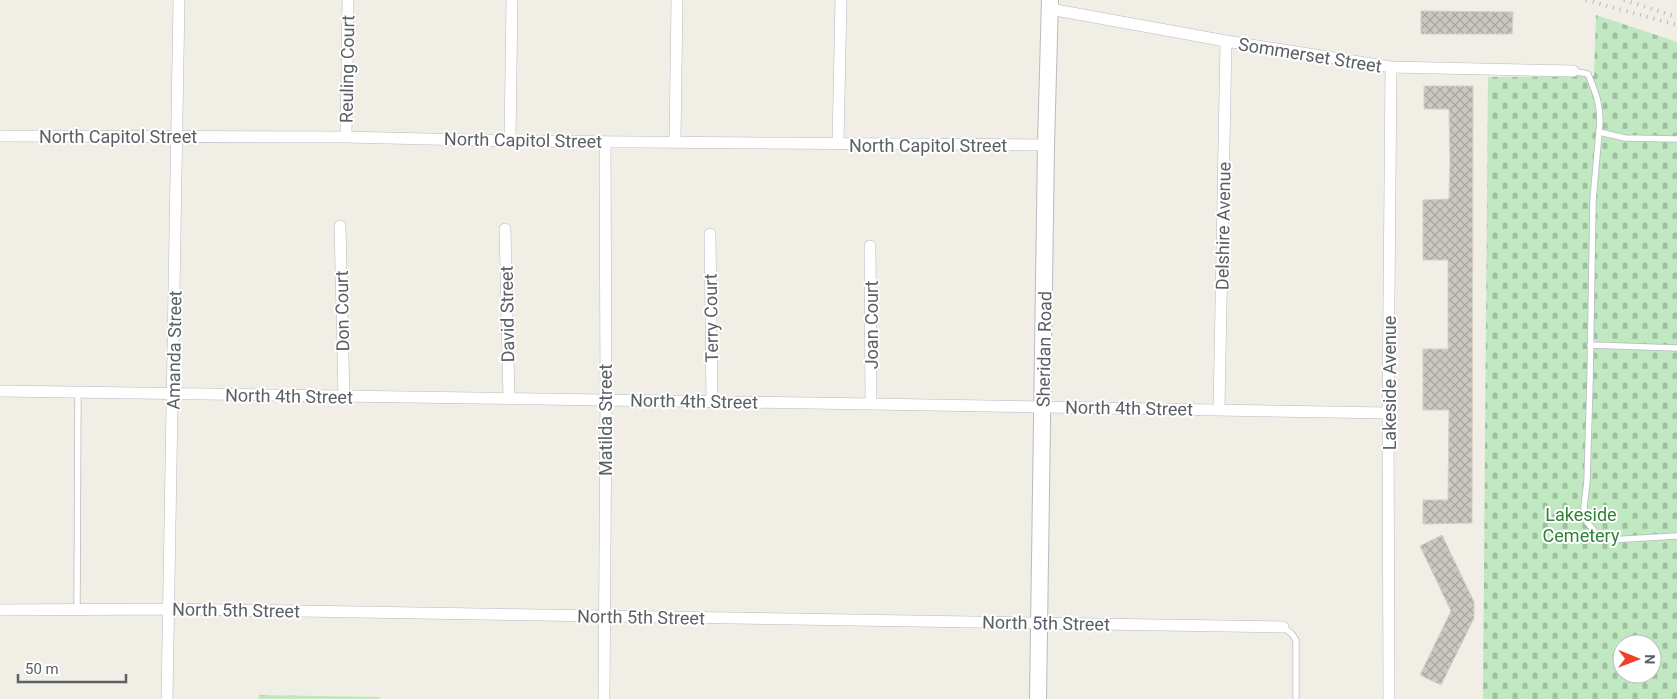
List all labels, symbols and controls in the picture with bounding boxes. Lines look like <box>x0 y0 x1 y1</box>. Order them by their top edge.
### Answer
street label: Reuling Court <box>336 15 358 123</box>
street label: Sommerset Street <box>1237 33 1383 77</box>
street label: North Capitol Street <box>39 126 197 147</box>
street label: North Capitol Street <box>444 128 602 152</box>
street label: North Capitol Street <box>849 135 1007 156</box>
street label: Delshire Avenue <box>1211 162 1235 290</box>
street label: David Street <box>496 265 518 363</box>
street label: Don Court <box>331 270 353 352</box>
street label: Terry Court <box>700 273 722 363</box>
street label: Joan Court <box>861 281 882 369</box>
street label: Amanda Street <box>162 290 186 410</box>
street label: Sheridan Road <box>1032 291 1056 407</box>
street label: Lakeside Avenue <box>1379 316 1400 450</box>
street label: Matilda Street <box>595 364 616 476</box>
street label: North 4th Street <box>225 384 353 408</box>
street label: North 4th Street <box>630 389 758 413</box>
street label: North 4th Street <box>1065 396 1193 420</box>
park label: Lakeside Cemetery <box>1543 504 1620 546</box>
street label: North 5th Street <box>172 598 300 622</box>
street label: North 5th Street <box>577 605 705 629</box>
street label: North 5th Street <box>982 611 1110 635</box>
north arrow <box>1612 634 1662 684</box>
scale bar <box>18 652 125 684</box>
text: N <box>1642 654 1658 664</box>
text: 50 m <box>25 660 59 678</box>

